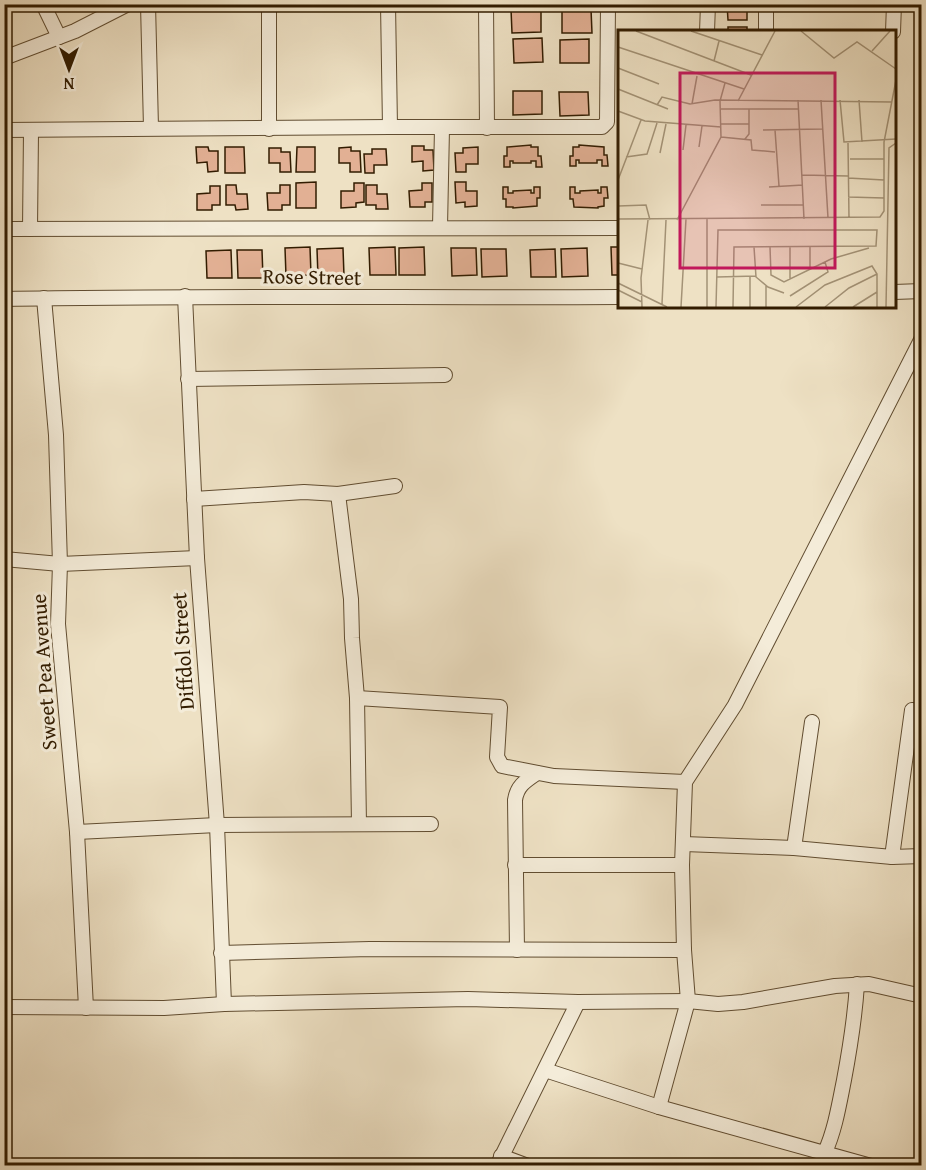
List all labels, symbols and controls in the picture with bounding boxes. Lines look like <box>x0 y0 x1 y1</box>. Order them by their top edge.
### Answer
inset map <box>618 30 896 308</box>
north arrow <box>39 39 99 99</box>
text: N <box>63 72 74 96</box>
street label: Rose Street <box>262 260 362 293</box>
street label: Diffdol Street <box>163 591 202 711</box>
street label: Sweet Pea Avenue <box>23 593 64 751</box>

